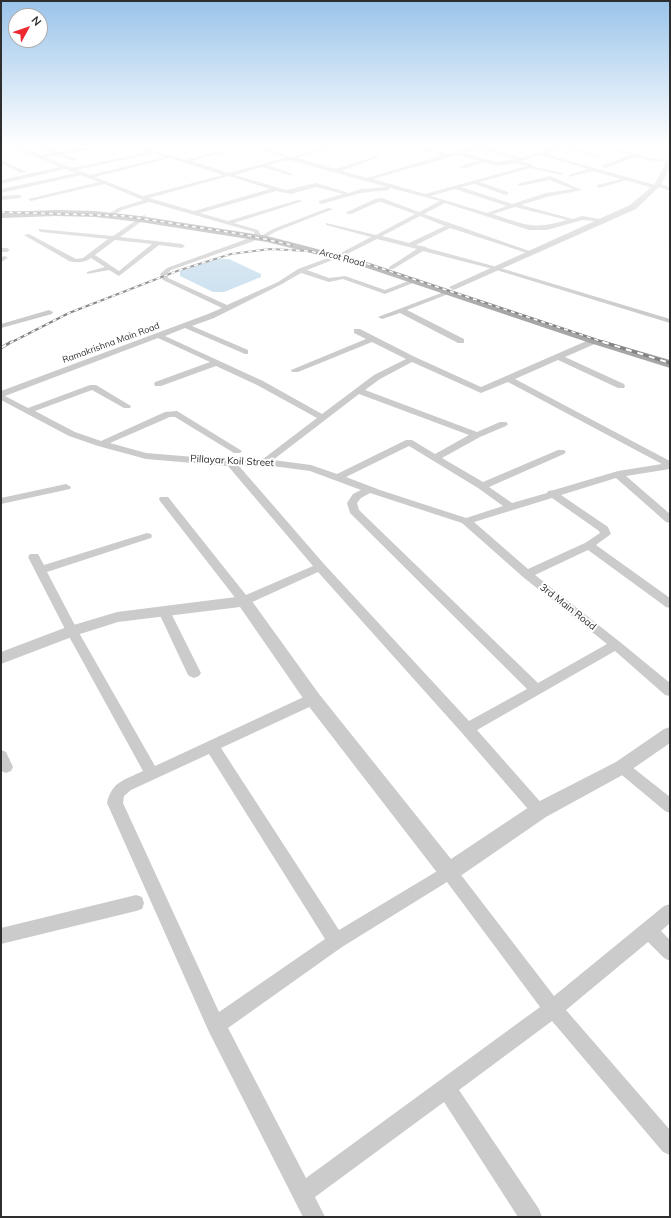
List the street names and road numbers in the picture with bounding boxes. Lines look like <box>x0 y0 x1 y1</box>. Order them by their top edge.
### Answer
street label: Arcot Road <box>318 247 366 269</box>
street label: Ramakrishna Main Road <box>61 320 161 366</box>
street label: Pillayar Koil Street <box>190 453 274 469</box>
street label: 3rd Main Road <box>537 581 599 633</box>

